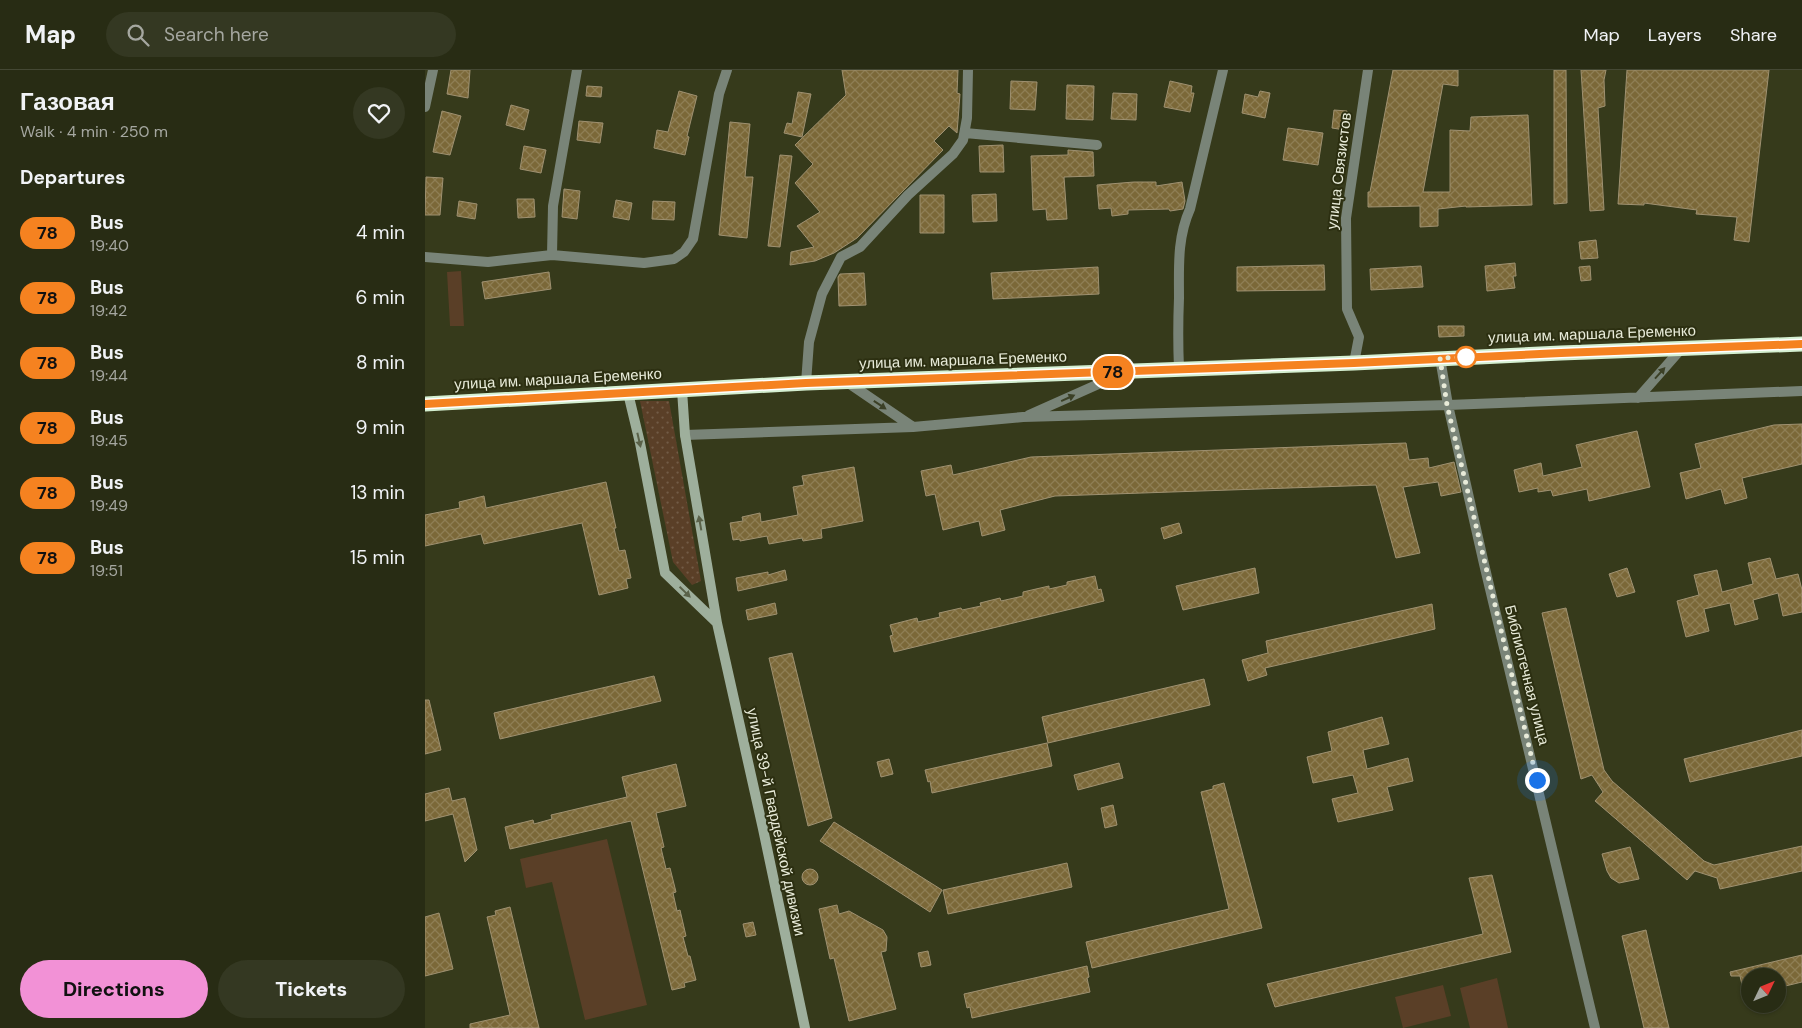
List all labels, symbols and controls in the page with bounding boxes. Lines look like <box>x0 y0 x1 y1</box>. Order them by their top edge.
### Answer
search box <box>106 12 456 57</box>
text: Map <box>25 19 76 50</box>
icon: search <box>124 21 152 49</box>
text: Search here <box>164 22 269 47</box>
text: Map <box>1584 23 1620 47</box>
text: Layers <box>1648 23 1702 47</box>
text: Share <box>1730 23 1777 47</box>
text: Газовая <box>20 86 115 117</box>
button: heart <box>353 87 405 139</box>
street label: улица Связистов <box>1322 111 1356 231</box>
text: Walk · 4 min · 250 m <box>20 121 168 142</box>
text: Departures <box>20 165 125 190</box>
text: Bus <box>90 210 124 235</box>
text: 4 min <box>356 220 405 245</box>
text: 78 <box>37 221 58 245</box>
text: 19:40 <box>90 235 129 256</box>
text: Bus <box>90 275 124 300</box>
text: 6 min <box>356 285 405 310</box>
text: 78 <box>37 286 58 310</box>
text: 19:42 <box>90 300 127 321</box>
street label: улица им. маршала Еременко <box>1488 320 1696 348</box>
text: Bus <box>90 340 124 365</box>
street label: улица им. маршала Еременко <box>859 346 1067 374</box>
unlabelled marker <box>1455 346 1477 368</box>
text: 8 min <box>356 350 405 375</box>
text: 78 <box>37 351 58 375</box>
line badge: 78 <box>1091 356 1135 388</box>
text: 78 <box>1103 360 1123 384</box>
street label: улица им. маршала Еременко <box>454 364 662 394</box>
text: 19:44 <box>90 365 128 386</box>
one-way arrow <box>1654 367 1666 379</box>
one-way arrow <box>1061 393 1075 401</box>
one-way arrow <box>874 400 887 409</box>
text: Bus <box>90 405 124 430</box>
text: 9 min <box>356 415 405 440</box>
text: 78 <box>37 416 58 440</box>
text: 19:45 <box>90 430 128 451</box>
one-way arrow <box>635 432 643 447</box>
text: Bus <box>90 470 124 495</box>
text: 13 min <box>350 480 405 505</box>
text: 78 <box>37 481 58 505</box>
text: 19:49 <box>90 495 128 516</box>
one-way arrow <box>696 515 704 531</box>
text: Bus <box>90 535 124 560</box>
text: 15 min <box>350 545 405 570</box>
text: 78 <box>37 546 58 570</box>
text: 19:51 <box>90 560 123 581</box>
one-way arrow <box>678 586 690 598</box>
street label: Библиотечная улица <box>1500 603 1554 748</box>
street label: улица 39-й Гвардейской дивизии <box>742 706 810 938</box>
your location <box>1525 768 1550 793</box>
button: Directions <box>20 960 208 1018</box>
button: Tickets <box>218 960 405 1018</box>
north arrow <box>1741 968 1786 1012</box>
map controls <box>1741 968 1786 1013</box>

